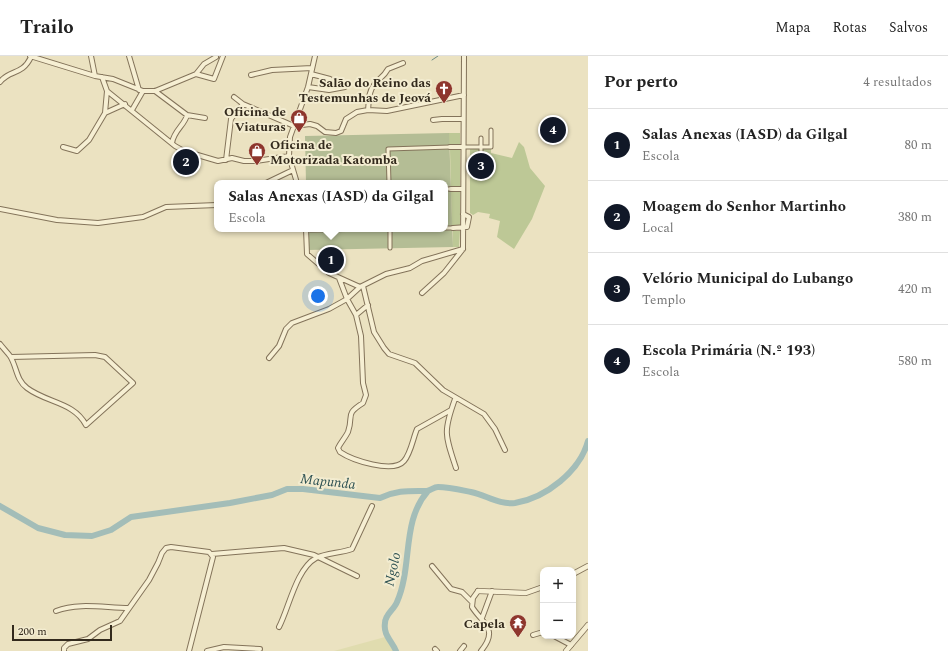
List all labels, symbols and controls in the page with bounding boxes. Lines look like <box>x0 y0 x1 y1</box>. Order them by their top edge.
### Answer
text: Trailo <box>20 13 74 42</box>
text: Mapa <box>775 17 810 38</box>
text: Rotas <box>832 17 867 38</box>
text: Salvos <box>889 17 928 38</box>
text: Por perto <box>604 69 678 95</box>
text: 4 resultados <box>863 72 932 92</box>
place label: Salão do Reino das Testemunhas de Jeová <box>299 73 431 108</box>
church icon: Salão do Reino das Testemunhas de Jeová <box>434 79 454 104</box>
place label: Oficina de Viaturas <box>224 102 286 137</box>
shop icon: Oficina de Viaturas <box>289 108 309 133</box>
pin: 4 <box>540 115 566 145</box>
text: Salas Anexas (IASD) da Gilgal <box>642 123 848 146</box>
place label: Oficina de Motorizada Katomba <box>270 135 397 170</box>
text: 1 <box>613 135 621 155</box>
text: 80 m <box>905 135 932 155</box>
shop icon: Oficina de Motorizada Katomba <box>247 141 267 166</box>
text: Escola <box>642 146 680 166</box>
pin: 2 <box>173 147 199 177</box>
pin: 3 <box>468 151 494 181</box>
popup <box>214 180 448 232</box>
text: Salas Anexas (IASD) da Gilgal <box>228 185 434 208</box>
text: Moagem do Senhor Martinho <box>642 195 846 218</box>
text: 2 <box>613 207 621 227</box>
text: 380 m <box>898 207 932 227</box>
text: Escola <box>228 208 266 228</box>
text: Local <box>642 218 674 238</box>
pin: 1 <box>318 245 344 275</box>
text: Velório Municipal do Lubango <box>642 267 853 290</box>
text: 3 <box>613 279 621 299</box>
text: 420 m <box>898 279 932 299</box>
your location <box>308 286 328 306</box>
text: Templo <box>642 290 686 310</box>
text: Escola Primária (N.º 193) <box>642 339 815 362</box>
text: 4 <box>613 351 621 371</box>
text: 580 m <box>898 351 932 371</box>
text: Escola <box>642 362 680 382</box>
water label: Mapunda <box>299 468 357 495</box>
water label: Ngolo <box>379 550 406 588</box>
map controls <box>540 567 576 639</box>
button: + <box>540 567 576 603</box>
button: − <box>540 603 576 639</box>
temple icon: Capela <box>508 613 528 638</box>
place label: Capela <box>464 614 505 634</box>
scale bar <box>12 623 112 642</box>
text: 200 m <box>18 623 47 640</box>

